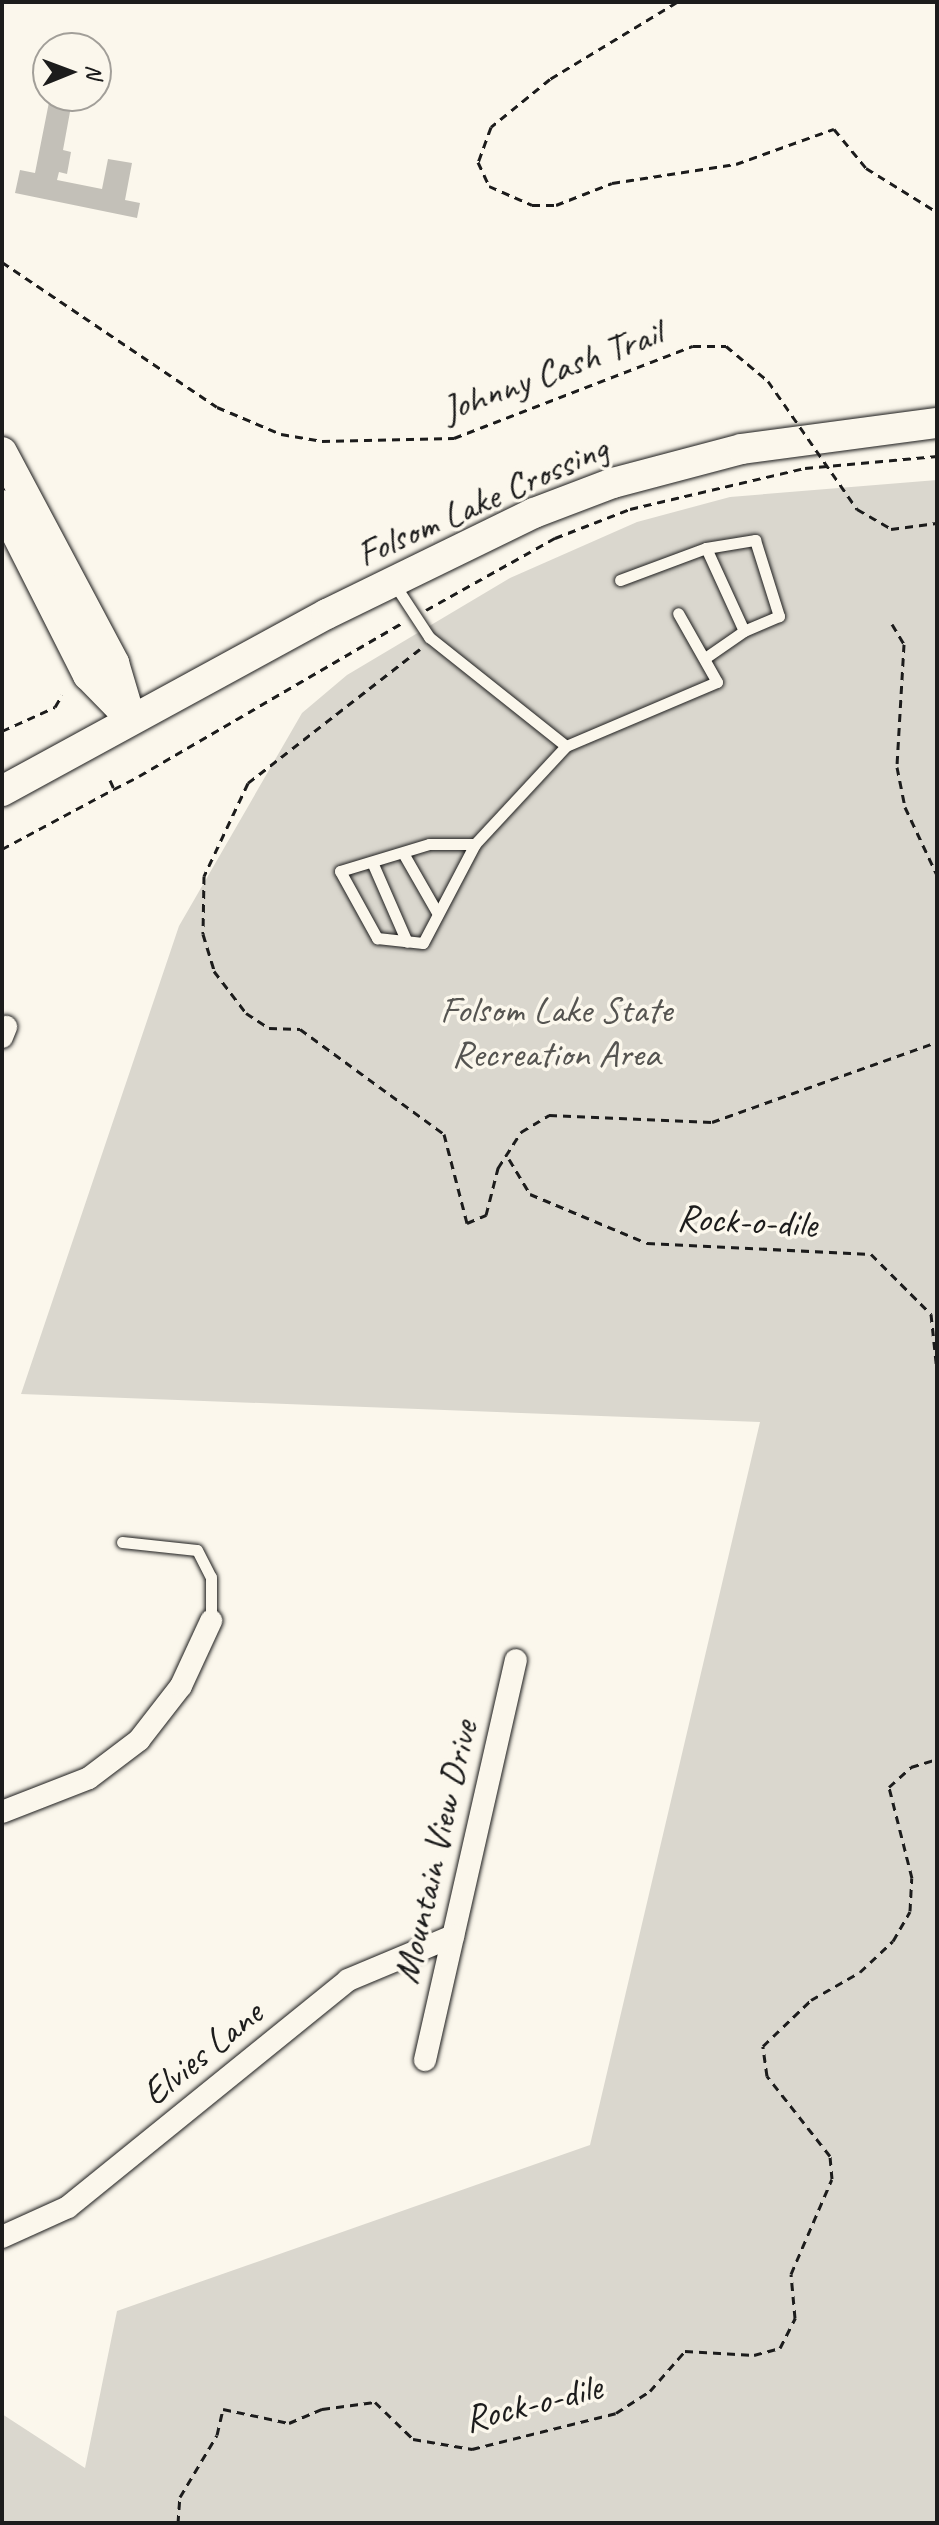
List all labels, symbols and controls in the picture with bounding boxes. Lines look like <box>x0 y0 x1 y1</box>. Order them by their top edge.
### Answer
north arrow <box>32 32 112 112</box>
text: N <box>80 65 108 79</box>
street label: Johnny Cash Trail <box>436 310 668 432</box>
street label: Folsom Lake Crossing <box>349 425 615 577</box>
park label: Folsom Lake State Recreation Area <box>439 987 673 1076</box>
street label: Rock-o-dile <box>676 1195 818 1247</box>
street label: Mountain View Drive <box>383 1716 487 1988</box>
street label: Elvies Lane <box>132 1990 272 2116</box>
street label: Rock-o-dile <box>460 2364 606 2442</box>

